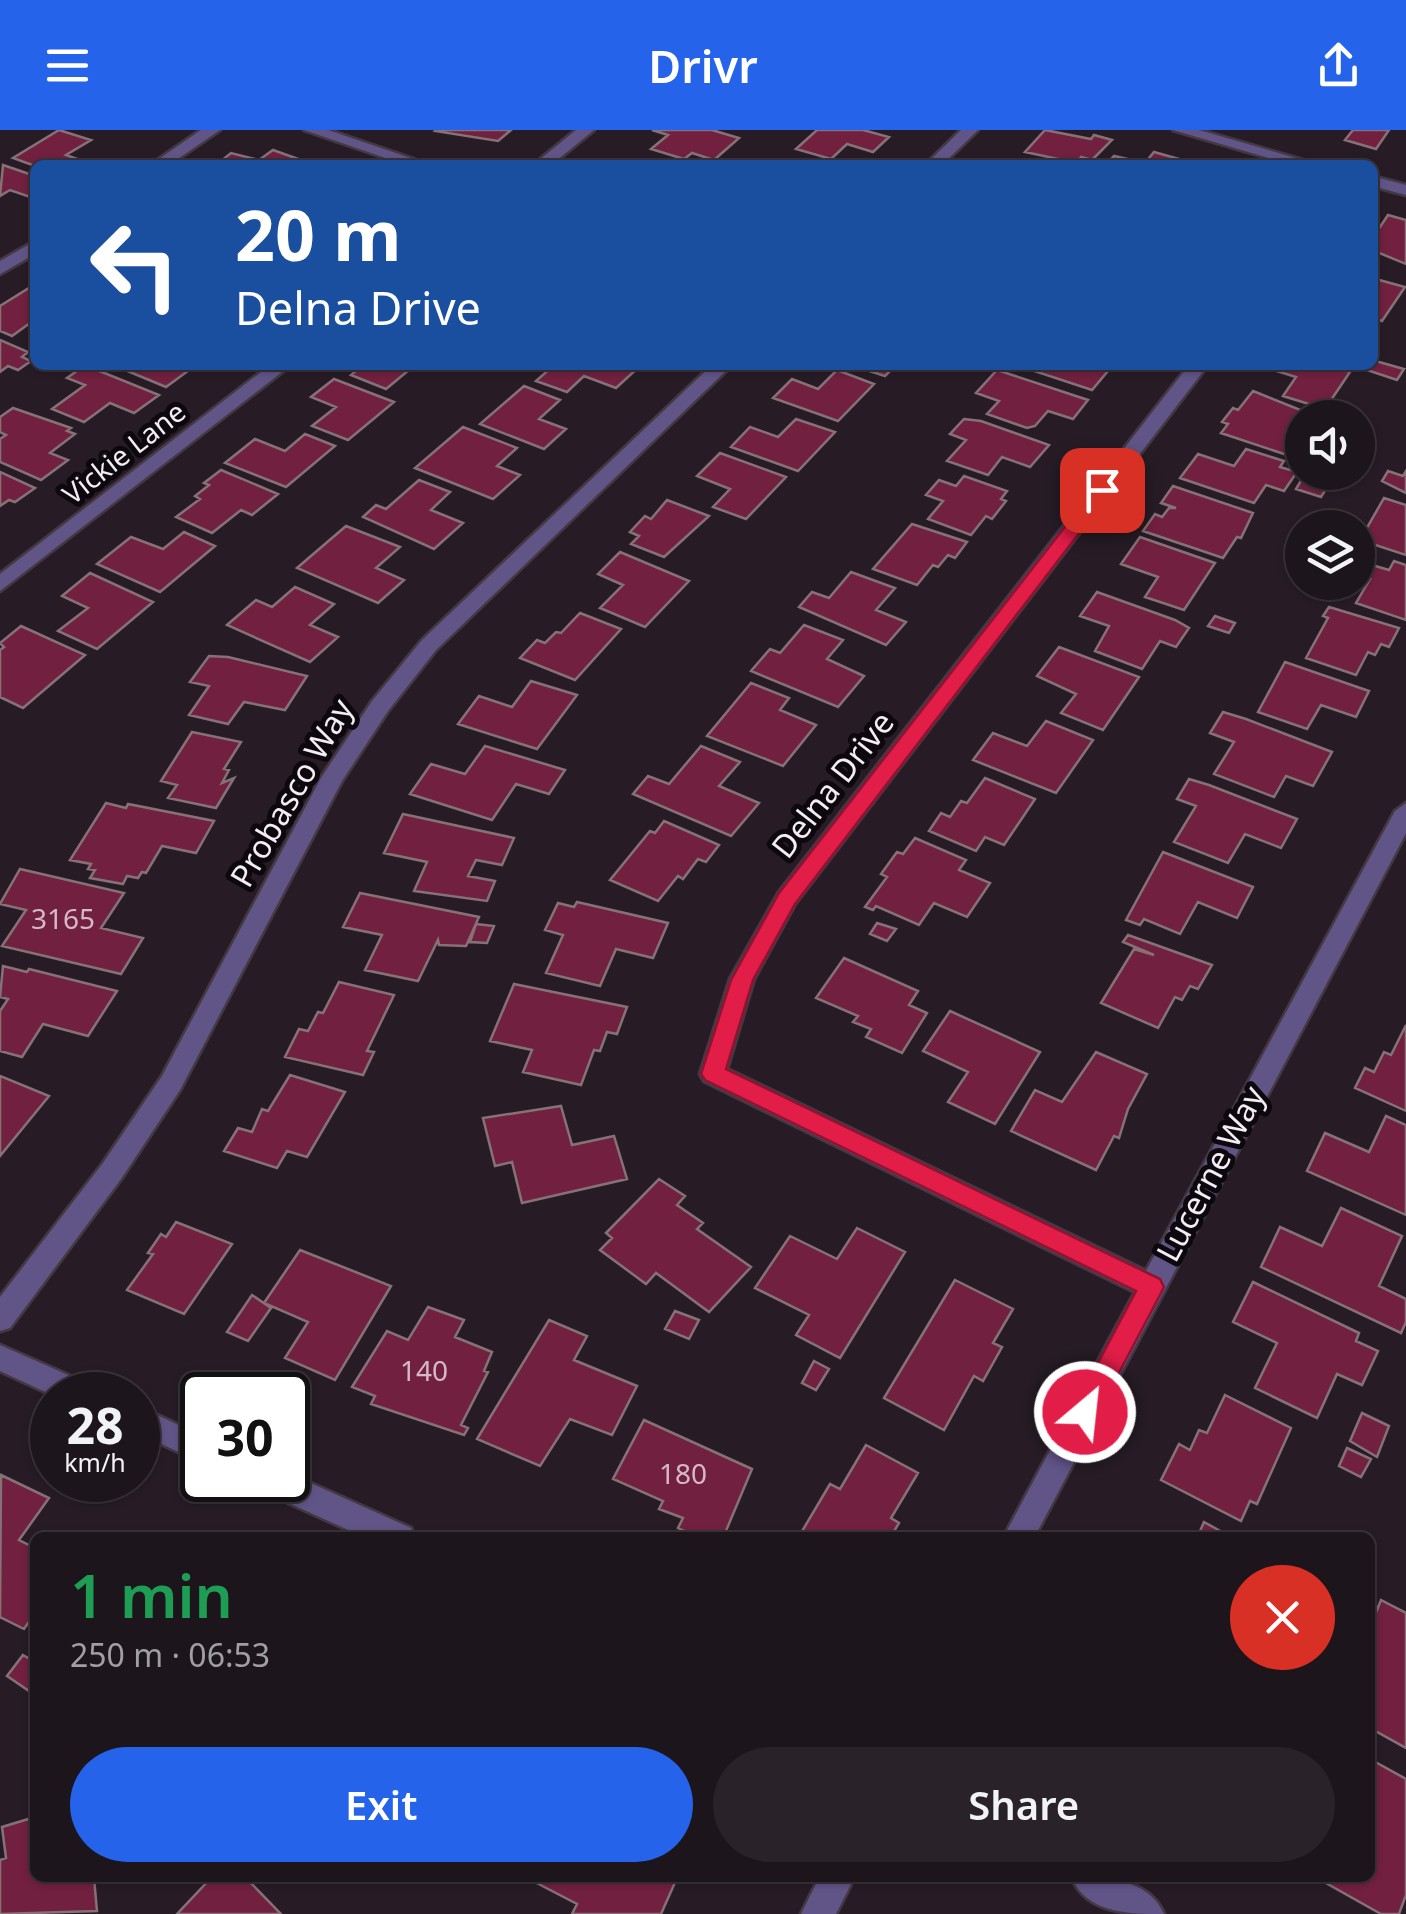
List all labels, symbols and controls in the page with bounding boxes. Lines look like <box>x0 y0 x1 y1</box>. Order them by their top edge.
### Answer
text: Drivr <box>648 35 758 96</box>
icon: menu <box>40 38 95 93</box>
icon: share <box>1311 38 1366 93</box>
text: 20 m <box>235 186 402 282</box>
icon: left <box>70 200 200 330</box>
text: Delna Drive <box>235 277 481 338</box>
street label: Vickie Lane <box>54 392 193 512</box>
map controls <box>1285 400 1375 600</box>
button: sound <box>1285 400 1375 490</box>
pin <box>1060 448 1145 533</box>
icon: arrive <box>1075 463 1130 518</box>
button: layers <box>1285 510 1375 600</box>
street label: Probasco Way <box>219 690 362 894</box>
street label: Delna Drive <box>761 702 903 866</box>
house number: 3165 <box>31 899 95 937</box>
street label: Lucerne Way <box>1145 1078 1274 1268</box>
house number: 140 <box>400 1351 448 1389</box>
position arrow <box>1033 1360 1137 1464</box>
speed limit sign: 30 <box>180 1372 310 1502</box>
text: 28 <box>66 1391 124 1459</box>
text: km/h <box>64 1445 126 1479</box>
house number: 180 <box>659 1454 707 1492</box>
text: 1 min <box>70 1554 233 1636</box>
button: close <box>1230 1565 1335 1670</box>
text: 250 m · 06:53 <box>70 1633 270 1676</box>
button: Exit <box>70 1747 693 1862</box>
button: Share <box>713 1747 1335 1862</box>

